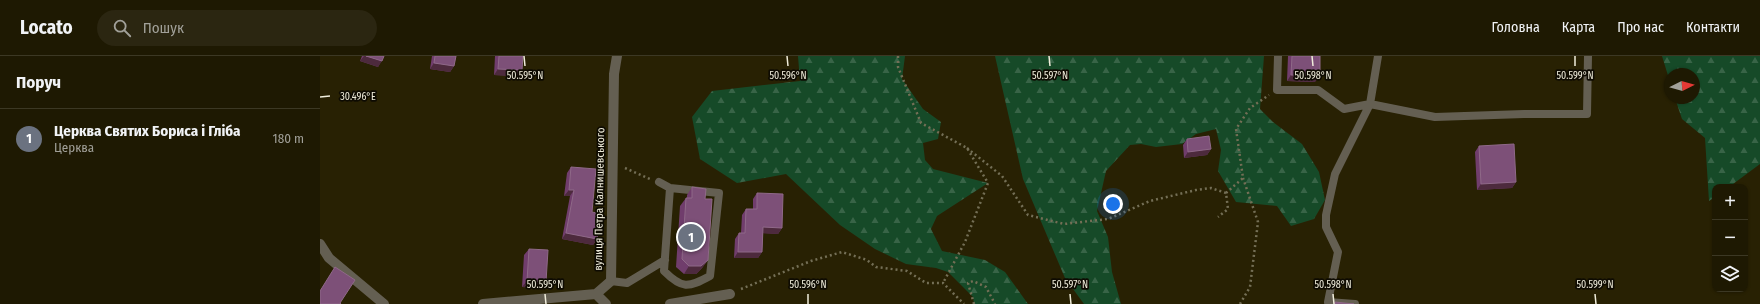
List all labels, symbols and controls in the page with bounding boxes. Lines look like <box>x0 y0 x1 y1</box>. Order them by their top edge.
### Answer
search box <box>97 10 377 46</box>
text: Locato <box>20 16 73 39</box>
icon: search <box>111 17 133 39</box>
text: Пошук <box>143 19 184 37</box>
text: Головна <box>1492 19 1540 36</box>
text: Карта <box>1562 19 1595 36</box>
text: Про нас <box>1617 19 1664 36</box>
text: Контакти <box>1686 19 1740 36</box>
north arrow <box>1664 68 1700 104</box>
text: 50.595°N <box>507 70 543 82</box>
text: 50.596°N <box>770 70 806 82</box>
text: 50.597°N <box>1032 70 1068 82</box>
text: 50.598°N <box>1294 70 1332 82</box>
text: 50.599°N <box>1557 70 1593 82</box>
text: Поруч <box>16 72 61 93</box>
text: 30.496°E <box>340 91 376 103</box>
text: Церква Святих Бориса і Гліба <box>54 122 241 140</box>
street label: вулиця Петра Калнишевського <box>592 127 607 271</box>
text: 1 <box>26 131 32 146</box>
text: 180 m <box>273 131 304 146</box>
text: Церква <box>54 140 94 155</box>
map controls <box>1712 184 1748 292</box>
button: + <box>1712 184 1748 220</box>
your location <box>1103 194 1123 214</box>
button: − <box>1712 220 1748 256</box>
pin: 1 <box>678 222 704 252</box>
button: layers <box>1712 256 1748 292</box>
text: 50.595°N <box>527 279 563 291</box>
text: 50.596°N <box>790 279 826 291</box>
text: 50.597°N <box>1052 279 1088 291</box>
text: 50.598°N <box>1314 279 1352 291</box>
text: 50.599°N <box>1577 279 1613 291</box>

